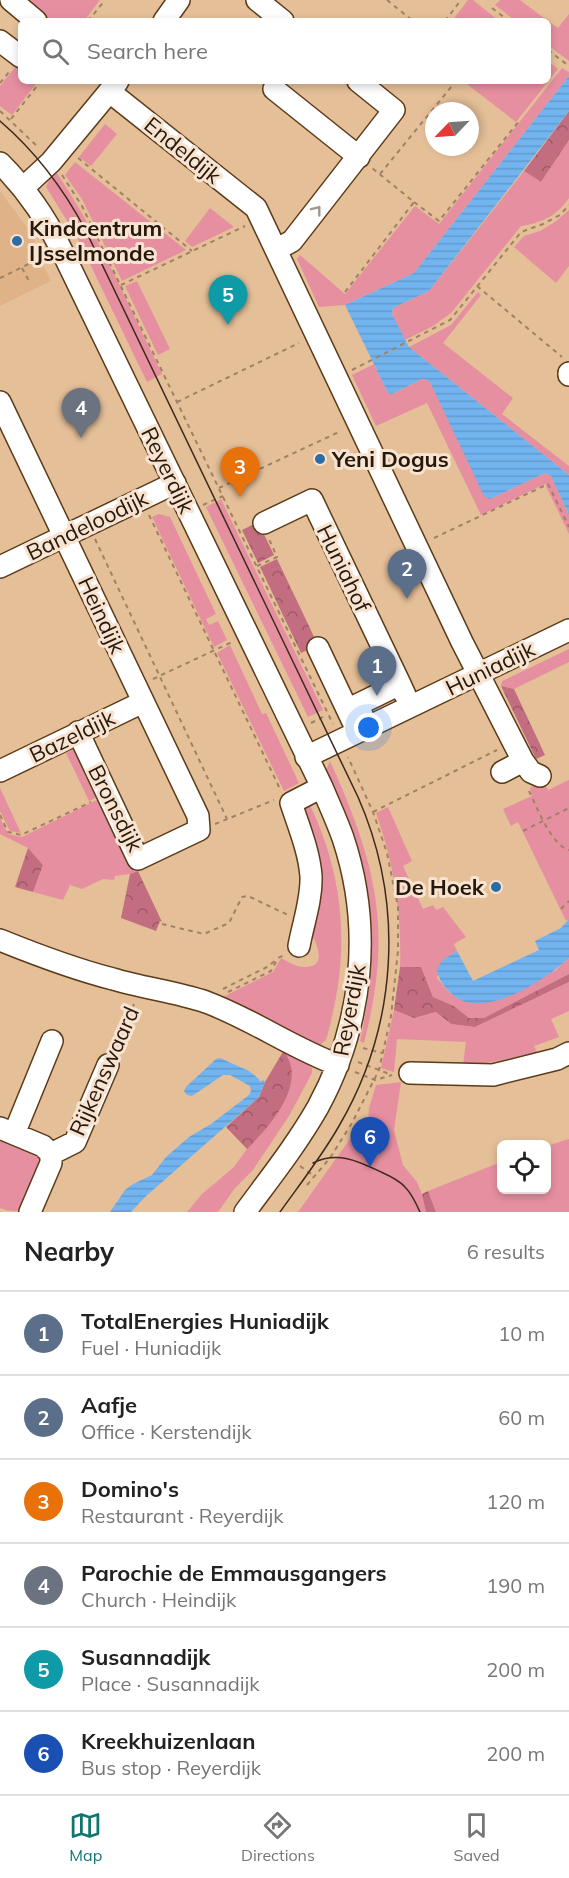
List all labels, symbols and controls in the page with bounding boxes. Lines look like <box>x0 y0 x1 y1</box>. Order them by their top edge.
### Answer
search box <box>18 18 551 84</box>
icon: search <box>39 35 72 68</box>
text: Search here <box>87 37 208 65</box>
north arrow <box>425 102 479 156</box>
street label: Endeldijk <box>139 110 228 190</box>
one-way arrow <box>309 206 320 217</box>
place label: Kindcentrum IJsselmonde <box>29 214 162 267</box>
marker: Kindcentrum IJsselmonde <box>10 234 24 248</box>
pin: 5 <box>208 276 248 325</box>
pin: 4 <box>62 388 100 438</box>
street label: Reyerdijk <box>135 422 201 519</box>
place label: Yeni Dogus <box>331 445 449 473</box>
pin: 3 <box>220 448 260 497</box>
marker: Yeni Dogus <box>313 452 327 466</box>
street label: Bandeloodijk <box>22 483 153 566</box>
street label: Huniahof <box>311 520 377 617</box>
pin: 2 <box>388 550 426 599</box>
street label: Heindijk <box>72 572 132 659</box>
street label: Huniadijk <box>441 634 540 702</box>
pin: 1 <box>358 646 397 696</box>
street label: Bazeldijk <box>25 703 120 769</box>
your location <box>354 713 383 742</box>
street label: Bronsdijk <box>82 760 150 857</box>
place label: De Hoek <box>395 873 485 901</box>
marker: De Hoek <box>489 880 503 894</box>
street label: Reyerdijk <box>326 961 372 1058</box>
street label: Rijkenswaard <box>63 1002 145 1140</box>
pin: 6 <box>350 1118 389 1167</box>
map controls <box>497 1140 551 1194</box>
button: locate <box>497 1140 551 1194</box>
text: Nearby <box>24 1235 114 1268</box>
text: 6 results <box>467 1239 545 1264</box>
text: TotalEnergies Huniadijk <box>81 1307 329 1335</box>
text: 1 <box>38 1321 50 1346</box>
text: 10 m <box>498 1321 545 1346</box>
text: Fuel · Huniadijk <box>81 1335 221 1360</box>
text: Aafje <box>81 1391 137 1419</box>
text: 2 <box>38 1405 50 1430</box>
text: 60 m <box>498 1405 545 1430</box>
text: Office · Kerstendijk <box>81 1419 252 1444</box>
text: Domino's <box>81 1475 179 1503</box>
text: 3 <box>38 1489 50 1514</box>
text: 120 m <box>486 1489 545 1514</box>
text: Restaurant · Reyerdijk <box>81 1503 283 1528</box>
text: Parochie de Emmausgangers <box>81 1559 387 1587</box>
text: 4 <box>38 1573 50 1598</box>
text: 190 m <box>486 1573 545 1598</box>
text: Church · Heindijk <box>81 1587 236 1612</box>
text: Susannadijk <box>81 1643 210 1671</box>
text: 5 <box>38 1657 50 1682</box>
text: 200 m <box>486 1657 545 1682</box>
text: Place · Susannadijk <box>81 1671 260 1696</box>
text: Kreekhuizenlaan <box>81 1727 255 1755</box>
text: 6 <box>38 1741 50 1766</box>
text: 200 m <box>486 1741 545 1766</box>
text: Bus stop · Reyerdijk <box>81 1755 261 1780</box>
tab: Map <box>69 1809 102 1865</box>
tab: Directions <box>241 1809 315 1865</box>
tab: Saved <box>454 1809 500 1865</box>

